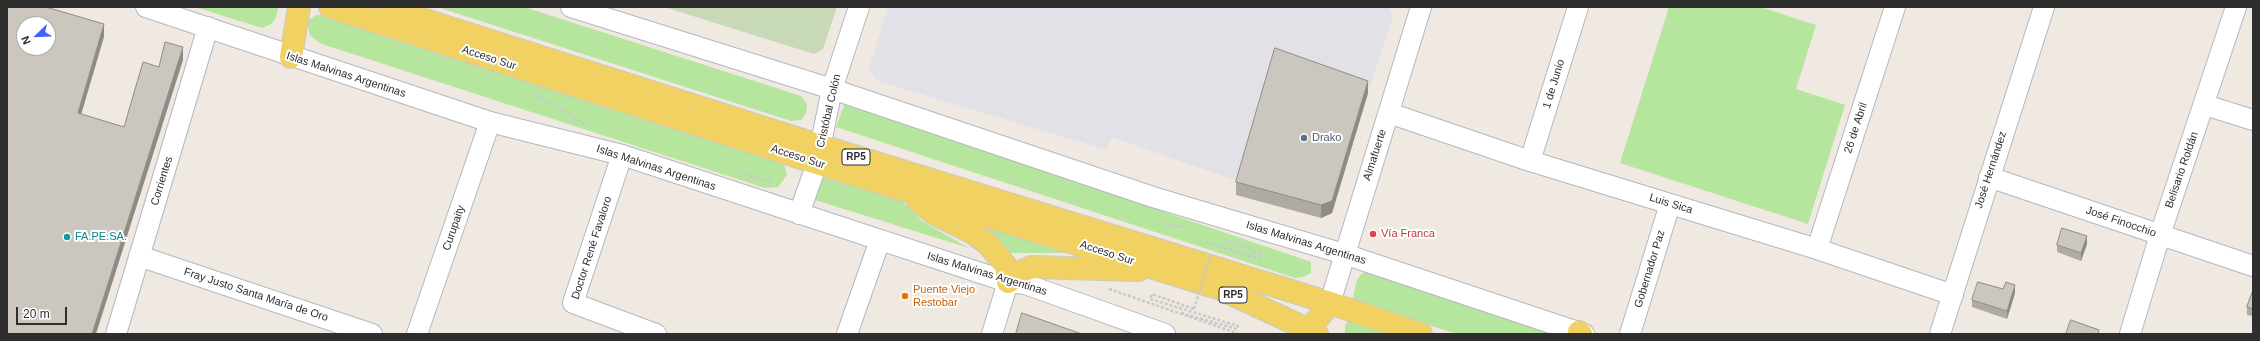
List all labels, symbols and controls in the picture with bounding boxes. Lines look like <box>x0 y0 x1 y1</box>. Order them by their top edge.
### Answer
north arrow <box>16 16 56 56</box>
text: N <box>19 34 33 46</box>
street label: Acceso Sur <box>460 43 518 73</box>
street label: Islas Malvinas Argentinas <box>285 49 407 101</box>
street label: 1 de Junio <box>1540 58 1568 110</box>
street label: Cristóbal Colón <box>814 73 844 149</box>
street label: 26 de Abril <box>1842 101 1870 155</box>
street label: Almafuerte <box>1361 128 1389 182</box>
street label: José Hernández <box>1972 130 2010 210</box>
street label: Belisario Roldán <box>2163 130 2201 210</box>
place label: Drako <box>1312 131 1341 145</box>
marker: Drako <box>1299 133 1309 143</box>
street label: Islas Malvinas Argentinas <box>595 142 717 194</box>
street label: Acceso Sur <box>769 142 827 172</box>
road number: RP5 <box>842 149 870 165</box>
street label: Corrientes <box>148 155 176 207</box>
street label: Luis Sica <box>1648 191 1694 217</box>
street label: Doctor René Favaloro <box>569 195 615 301</box>
street label: Curupaity <box>440 204 468 252</box>
street label: José Finocchio <box>2084 204 2158 240</box>
street label: Islas Malvinas Argentinas <box>1244 218 1368 268</box>
place label: Vía Franca <box>1381 227 1435 241</box>
street label: Gobernador Paz <box>1632 228 1668 310</box>
marker: Vía Franca <box>1368 229 1378 239</box>
place label: FA.PE.SA. <box>75 230 127 244</box>
marker: FA.PE.SA. <box>62 232 72 242</box>
street label: Acceso Sur <box>1078 238 1136 268</box>
street label: Islas Malvinas Argentinas <box>925 249 1049 299</box>
street label: Fray Justo Santa María de Oro <box>182 265 330 325</box>
place label: Puente Viejo Restobar <box>913 283 975 309</box>
road number: RP5 <box>1219 287 1247 303</box>
marker: Puente Viejo Restobar <box>900 291 910 301</box>
scale bar <box>18 299 69 325</box>
text: 20 m <box>23 307 50 321</box>

